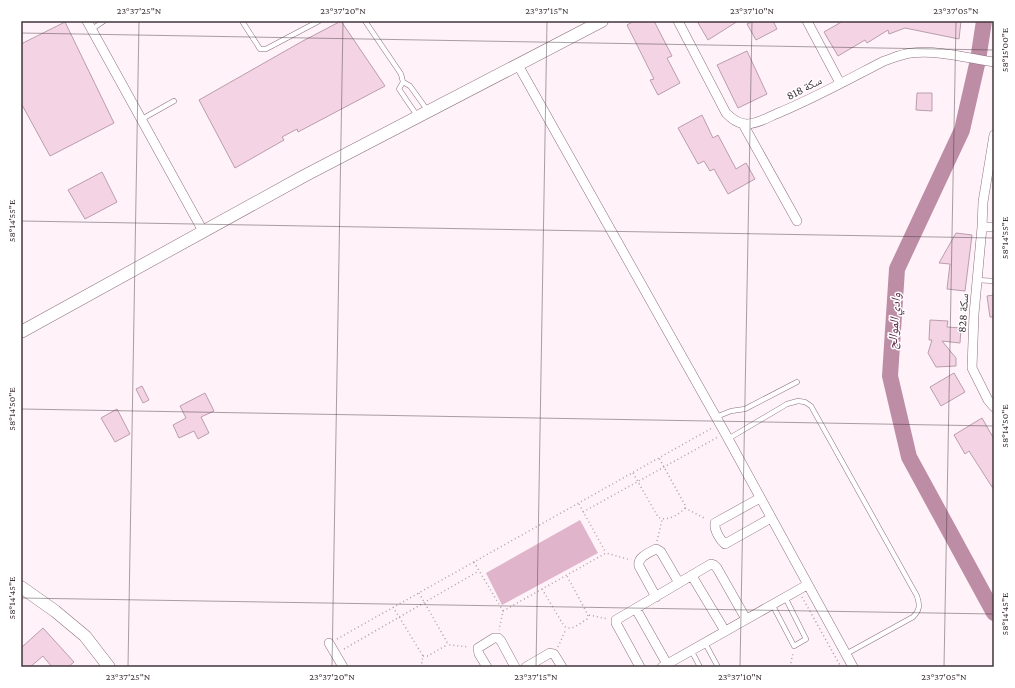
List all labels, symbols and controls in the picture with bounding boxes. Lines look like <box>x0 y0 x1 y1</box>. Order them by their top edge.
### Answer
text: 23°37'25"N <box>117 5 162 16</box>
text: 23°37'20"N <box>320 5 366 16</box>
text: 23°37'15"N <box>525 5 569 16</box>
text: 23°37'10"N <box>730 5 775 16</box>
text: 23°37'05"N <box>933 5 979 16</box>
text: 58°15'00"E <box>999 27 1010 72</box>
street label: سكة 818 <box>784 73 824 103</box>
text: 58°14'55"E <box>6 199 17 242</box>
text: 58°14'55"E <box>999 216 1010 259</box>
water label: وادي الموالح <box>885 292 907 350</box>
street label: سكة 828 <box>955 293 971 333</box>
text: 58°14'50"E <box>6 387 17 431</box>
text: 58°14'50"E <box>999 404 1010 448</box>
text: 58°14'45"E <box>6 576 17 619</box>
text: 58°14'45"E <box>999 592 1010 635</box>
text: 23°37'25"N <box>106 671 151 682</box>
text: 23°37'20"N <box>309 671 355 682</box>
text: 23°37'15"N <box>514 671 558 682</box>
text: 23°37'10"N <box>718 671 763 682</box>
text: 23°37'05"N <box>921 671 967 682</box>

